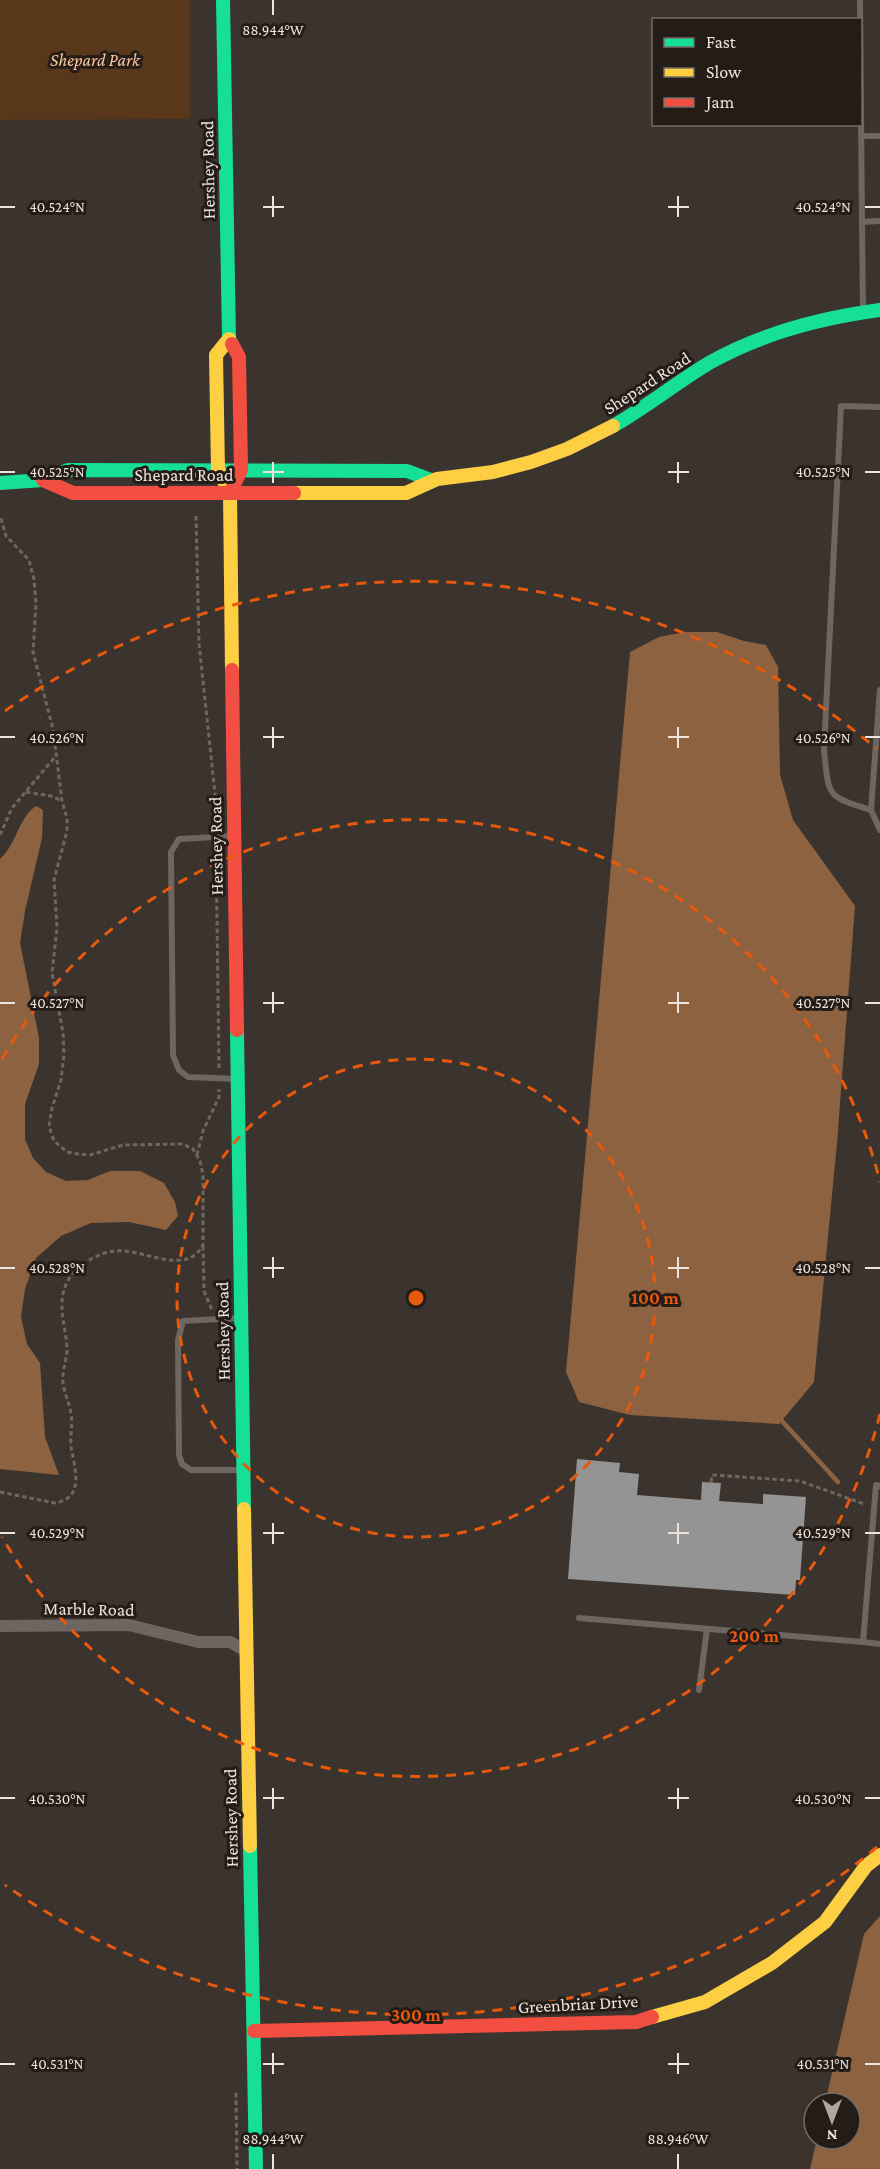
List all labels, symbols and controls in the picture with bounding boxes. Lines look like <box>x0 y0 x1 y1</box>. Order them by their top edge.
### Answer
legend <box>652 18 862 126</box>
text: 88.944°W <box>242 22 304 38</box>
text: Fast <box>706 32 737 52</box>
park label: Shepard Park <box>50 50 141 70</box>
text: Slow <box>706 62 742 82</box>
text: Jam <box>704 92 735 112</box>
street label: Hershey Road <box>197 120 219 220</box>
text: 40.524°N <box>29 199 85 215</box>
text: 40.524°N <box>795 199 851 215</box>
street label: Shepard Road <box>600 347 694 418</box>
text: 40.525°N <box>29 464 85 480</box>
text: 40.525°N <box>795 464 851 480</box>
street label: Shepard Road <box>134 465 234 485</box>
text: 40.526°N <box>29 730 85 746</box>
text: 40.526°N <box>795 730 851 746</box>
street label: Hershey Road <box>205 796 227 896</box>
text: 40.527°N <box>30 995 85 1011</box>
text: 40.527°N <box>796 995 851 1011</box>
text: 40.528°N <box>29 1260 85 1276</box>
text: 40.528°N <box>795 1260 851 1276</box>
street label: Hershey Road <box>212 1281 234 1381</box>
centre of rings <box>406 1288 426 1308</box>
text: 100 m <box>631 1288 679 1308</box>
text: 40.529°N <box>29 1525 85 1541</box>
text: 40.529°N <box>795 1525 851 1541</box>
street label: Marble Road <box>43 1598 135 1620</box>
text: 200 m <box>729 1626 780 1646</box>
street label: Hershey Road <box>220 1768 242 1868</box>
text: 40.530°N <box>29 1791 86 1807</box>
text: 40.530°N <box>795 1791 852 1807</box>
street label: Greenbriar Drive <box>517 1991 639 2017</box>
text: 300 m <box>391 2005 441 2025</box>
text: 40.531°N <box>31 2056 84 2072</box>
text: 40.531°N <box>797 2056 850 2072</box>
north arrow <box>802 2091 862 2151</box>
text: N <box>826 2127 837 2144</box>
text: 88.944°W <box>242 2131 304 2147</box>
text: 88.946°W <box>648 2131 709 2147</box>

